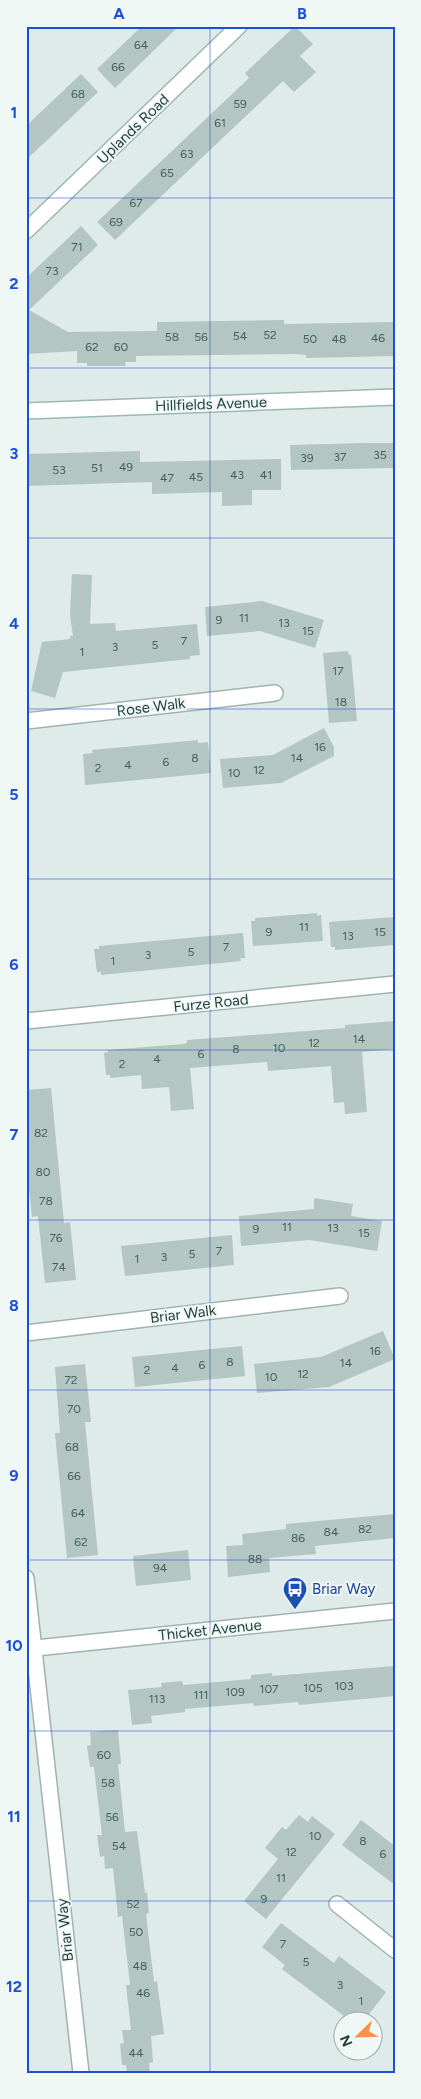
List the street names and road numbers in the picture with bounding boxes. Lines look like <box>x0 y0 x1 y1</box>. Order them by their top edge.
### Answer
street label: Uplands Road <box>93 90 173 168</box>
street label: Hillfields Avenue <box>155 393 267 415</box>
street label: Rose Walk <box>116 694 187 720</box>
street label: Furze Road <box>173 990 249 1016</box>
street label: Briar Walk <box>149 1301 218 1327</box>
street label: Thicket Avenue <box>158 1616 262 1644</box>
street label: Briar Way <box>53 1897 77 1962</box>

